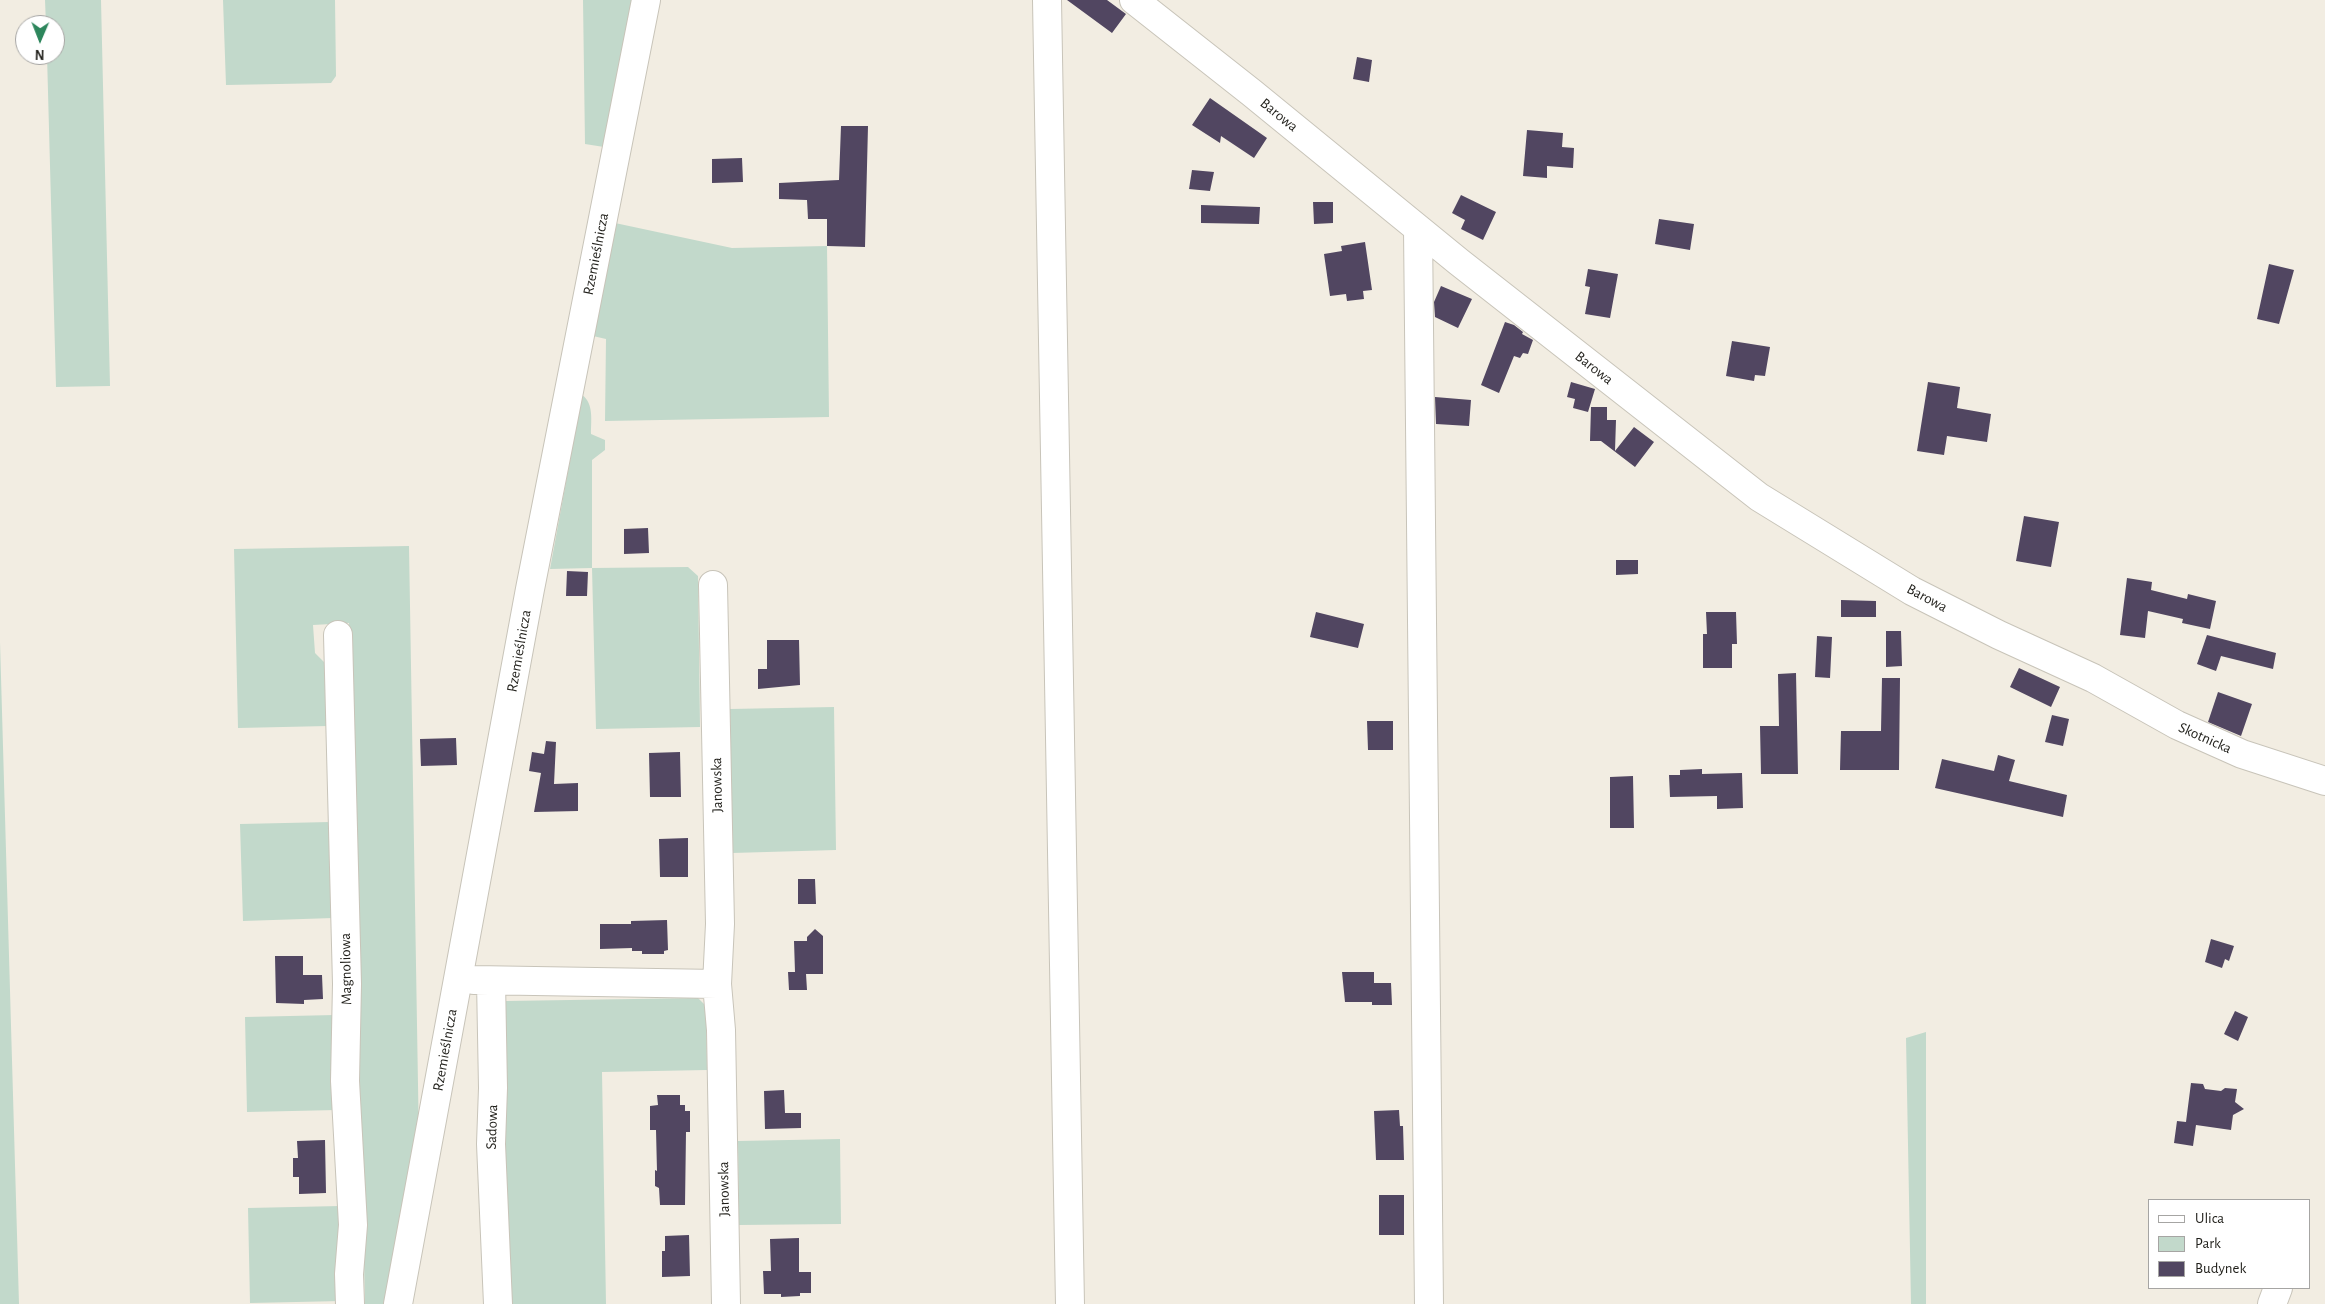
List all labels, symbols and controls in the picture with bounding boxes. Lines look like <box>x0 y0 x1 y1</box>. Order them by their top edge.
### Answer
north arrow <box>15 15 65 65</box>
text: N <box>35 47 45 61</box>
street label: Barowa <box>1256 94 1302 136</box>
street label: Rzemieślnicza <box>579 211 613 297</box>
street label: Barowa <box>1571 347 1617 389</box>
street label: Barowa <box>1904 580 1950 616</box>
street label: Rzemieślnicza <box>503 608 535 694</box>
street label: Skotnicka <box>2176 718 2234 758</box>
street label: Janowska <box>708 757 726 813</box>
street label: Magnoliowa <box>336 933 356 1005</box>
street label: Rzemieślnicza <box>429 1007 461 1093</box>
street label: Sadowa <box>482 1104 502 1150</box>
street label: Janowska <box>715 1161 733 1217</box>
legend <box>2148 1199 2310 1289</box>
text: Ulica <box>2195 1211 2224 1226</box>
text: Park <box>2195 1236 2221 1251</box>
text: Budynek <box>2195 1261 2246 1276</box>

